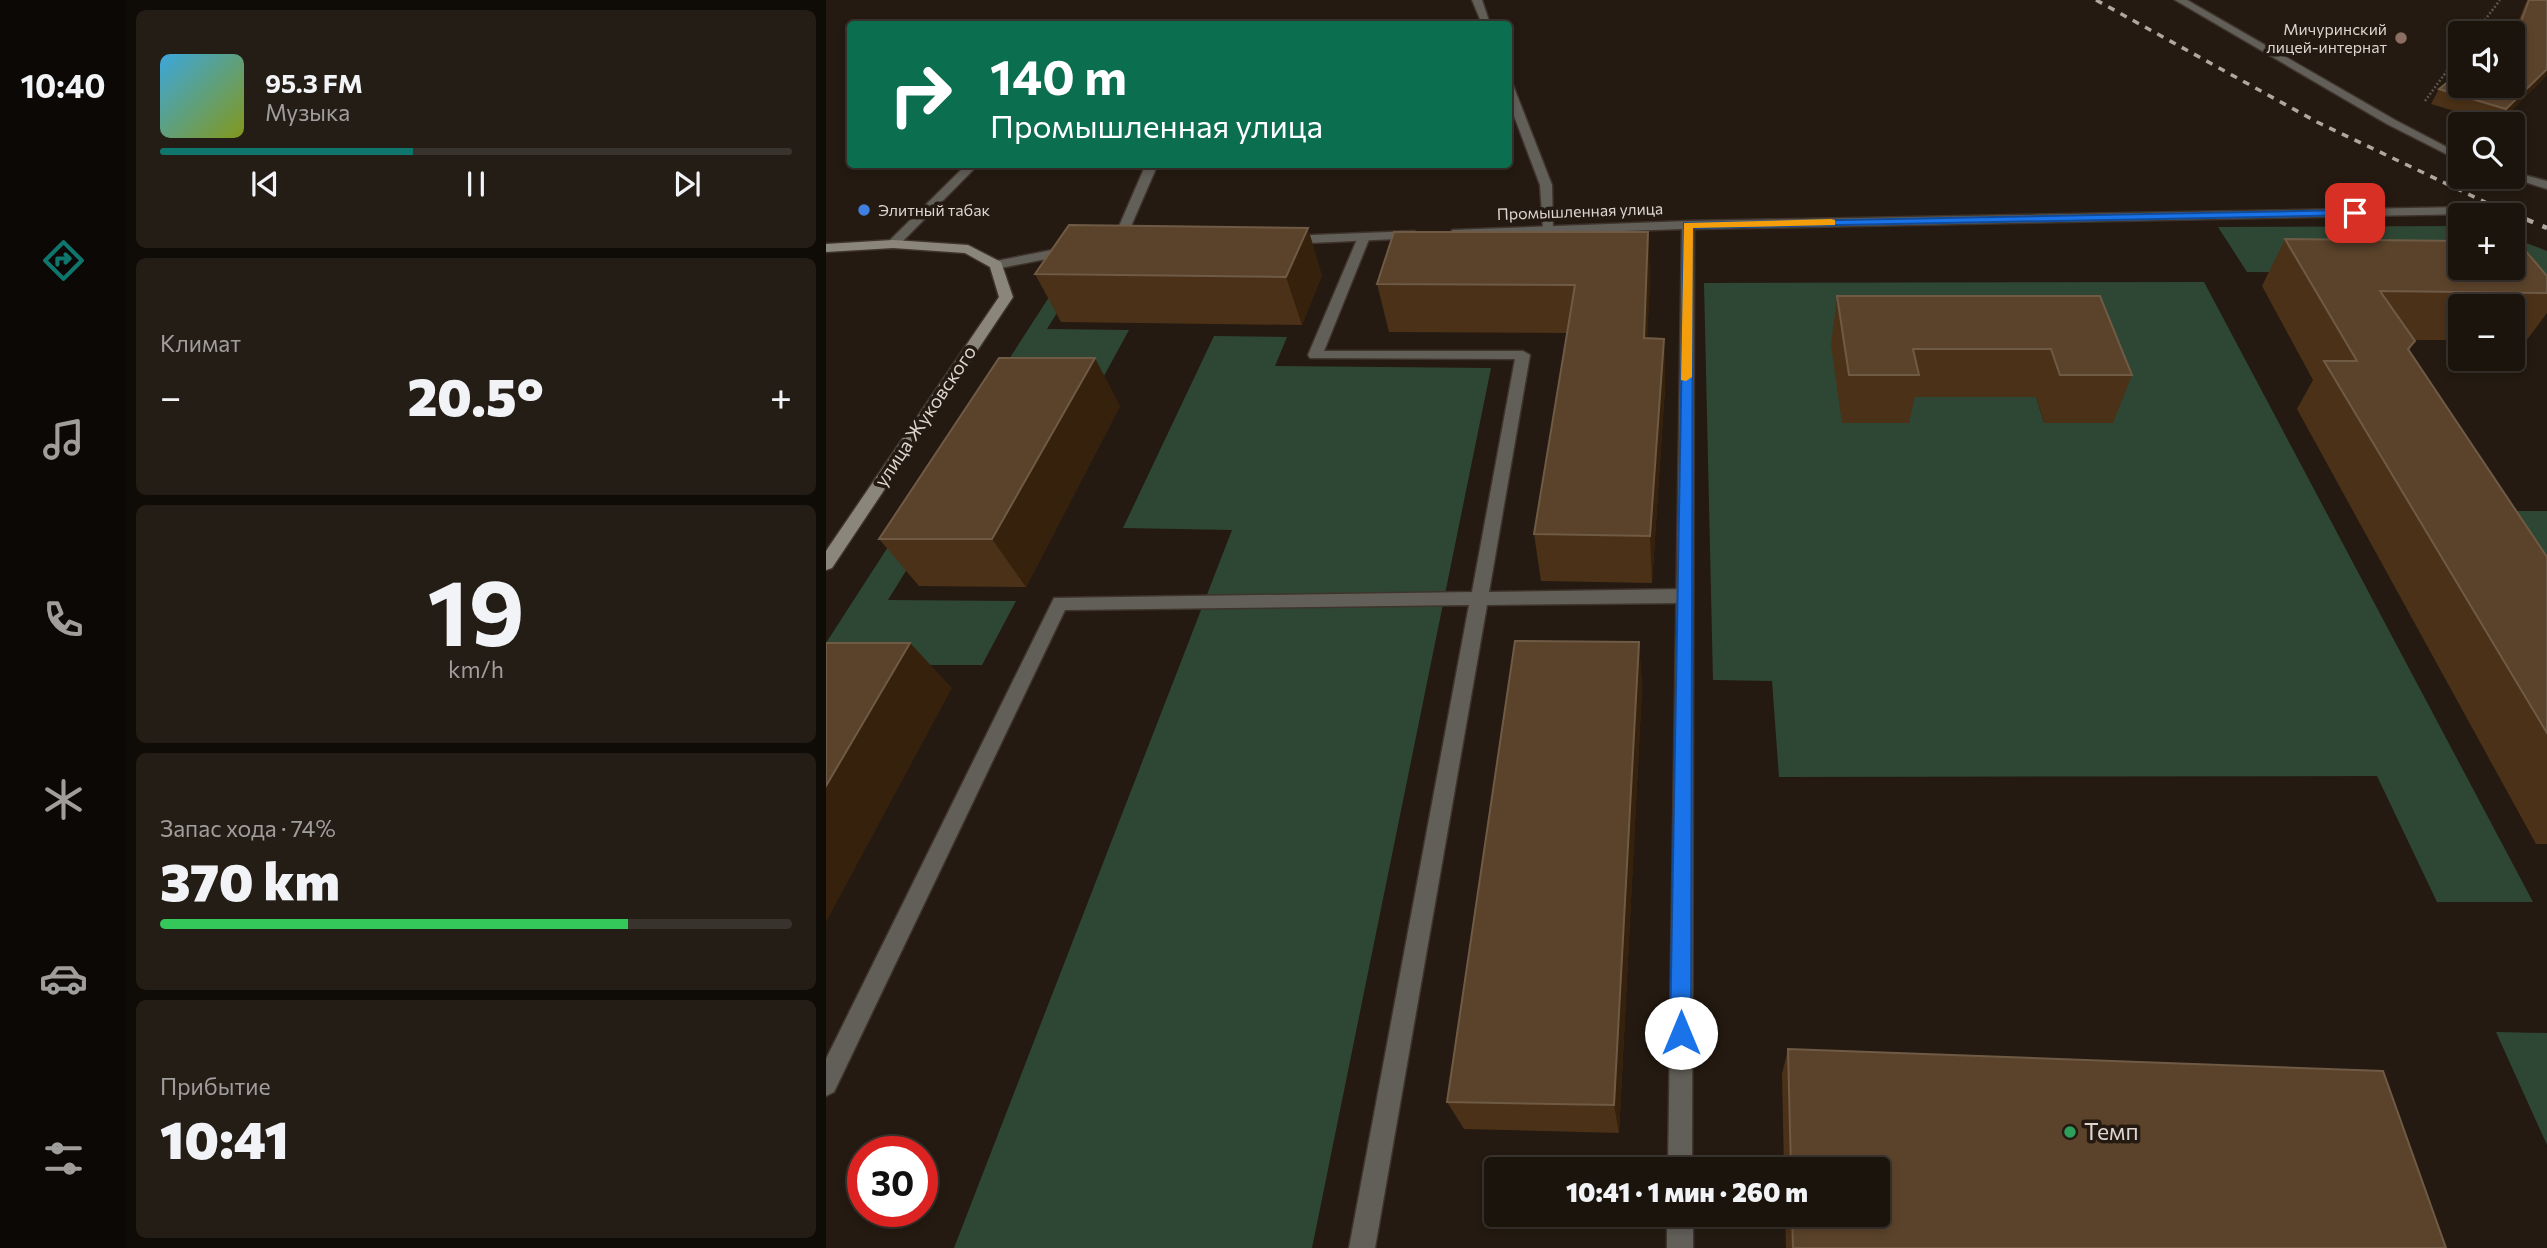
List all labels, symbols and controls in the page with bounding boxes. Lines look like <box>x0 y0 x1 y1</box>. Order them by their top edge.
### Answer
place label: Мичуринский лицей-интернат <box>2266 19 2387 56</box>
map controls <box>2448 21 2525 371</box>
button: sound <box>2448 21 2525 98</box>
marker: Мичуринский лицей-интернат <box>2393 30 2409 46</box>
text: 140 m <box>990 45 1127 105</box>
icon: right <box>875 49 966 140</box>
text: 10:40 <box>20 65 106 105</box>
text: 95.3 FM <box>265 67 363 98</box>
text: Музыка <box>265 98 350 126</box>
text: Промышленная улица <box>990 105 1323 145</box>
button: search <box>2448 112 2525 189</box>
icon: previous <box>246 165 284 203</box>
icon: pause <box>457 165 495 203</box>
icon: next <box>668 165 706 203</box>
pin <box>2325 183 2385 243</box>
icon: arrive <box>2336 194 2374 232</box>
street label: Промышленная улица <box>1496 198 1664 223</box>
place label: Элитный табак <box>878 200 990 219</box>
marker: Элитный табак <box>856 202 872 218</box>
button: + <box>2448 203 2525 280</box>
icon: directions <box>39 236 88 285</box>
button: − <box>2448 294 2525 371</box>
text: Климат <box>160 329 241 357</box>
street label: улица Жуковского <box>869 341 980 491</box>
text: 20.5° <box>407 363 544 427</box>
text: − <box>160 372 182 419</box>
text: + <box>770 372 792 419</box>
icon: music <box>39 415 88 464</box>
text: 19 <box>427 553 525 665</box>
icon: phone <box>39 595 88 644</box>
text: km/h <box>448 655 504 683</box>
icon: climate <box>39 775 88 824</box>
text: Запас хода · 74% <box>160 814 336 842</box>
text: 370 km <box>160 848 340 912</box>
icon: car <box>39 954 88 1003</box>
position arrow <box>1644 996 1718 1070</box>
text: Прибытие <box>160 1072 271 1100</box>
text: 10:41 <box>160 1106 289 1170</box>
place label: Темп <box>2084 1117 2139 1145</box>
marker: Темп <box>2062 1124 2078 1140</box>
icon: filters <box>39 1134 88 1183</box>
speed limit sign: 30 <box>847 1136 938 1227</box>
text: 10:41 · 1 мин · 260 m <box>1566 1176 1808 1207</box>

